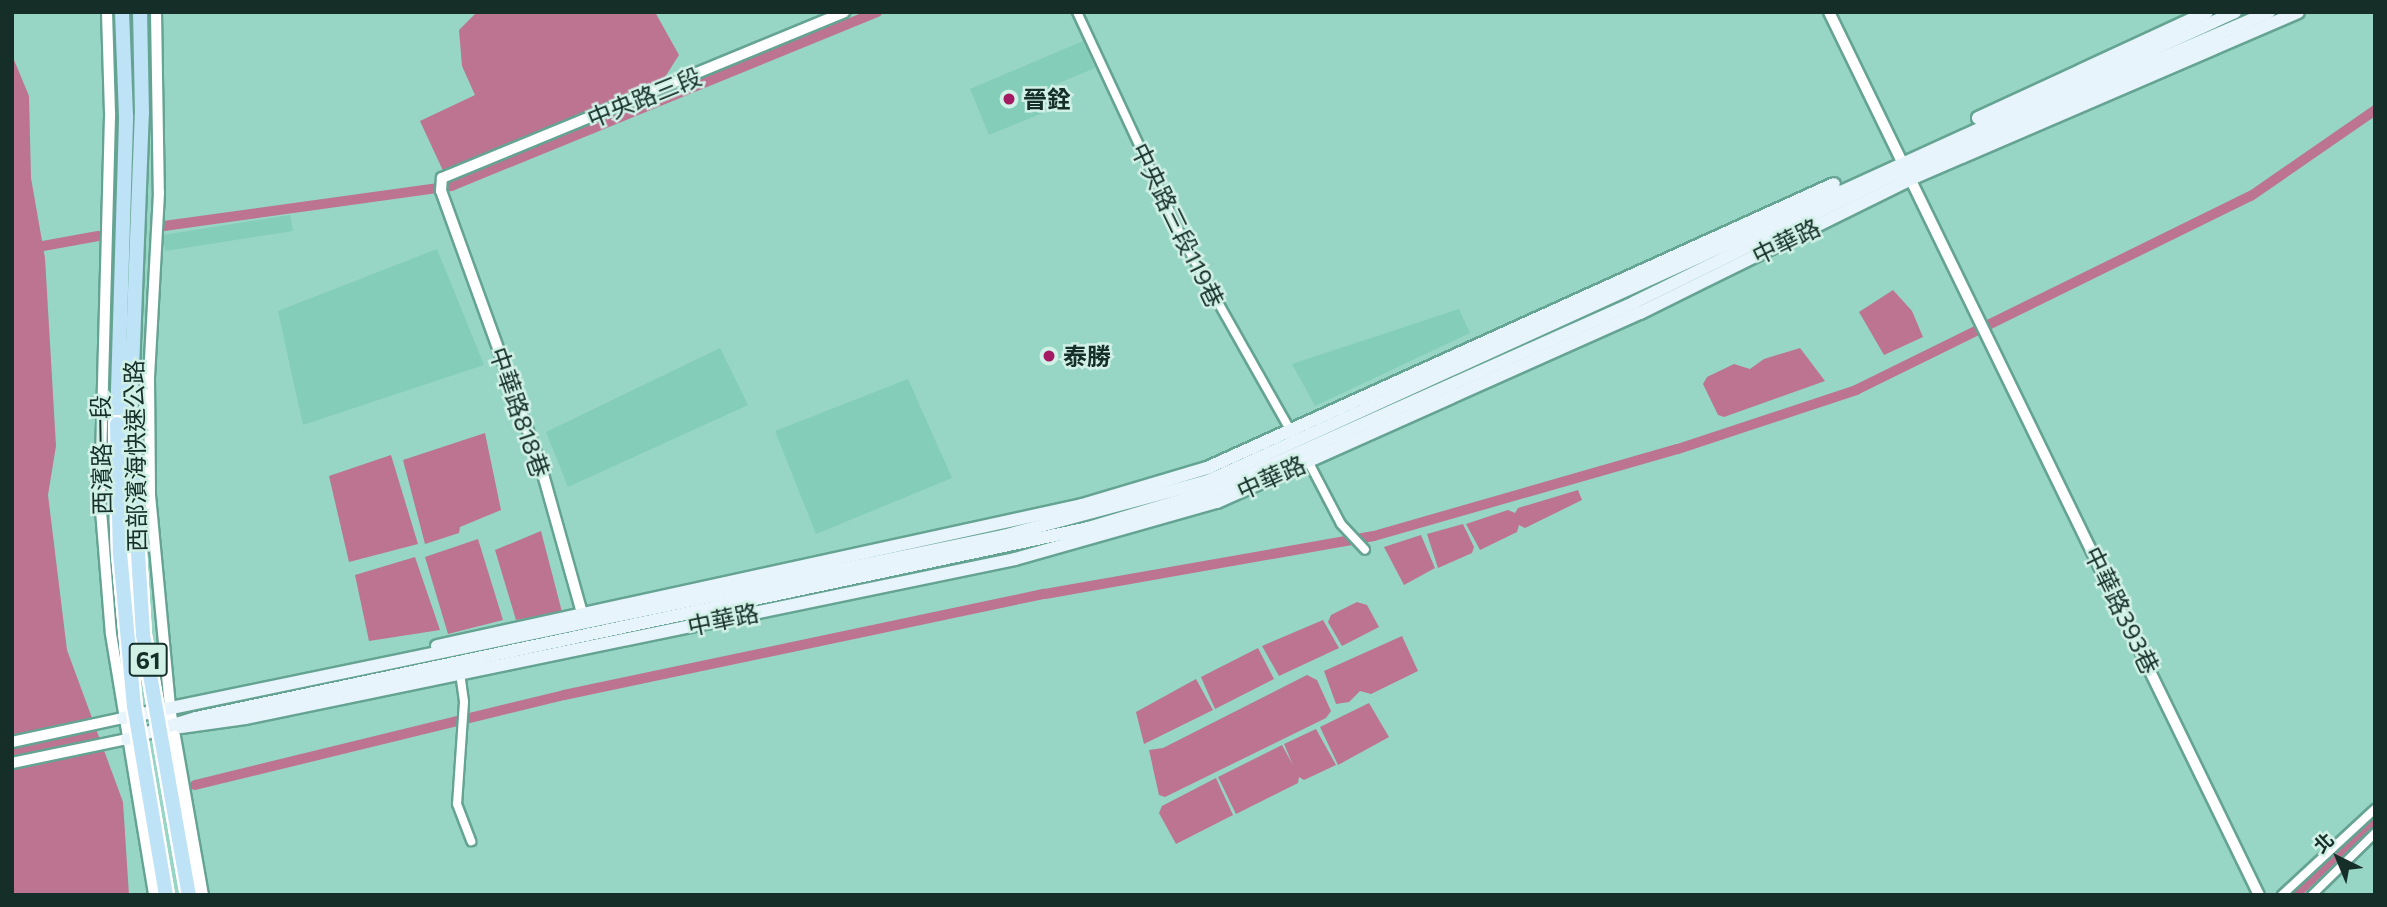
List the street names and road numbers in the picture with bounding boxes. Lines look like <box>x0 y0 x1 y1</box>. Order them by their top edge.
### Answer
street label: 中央路三段 <box>583 61 705 133</box>
street label: 中央路三段119巷 <box>1126 138 1230 312</box>
street label: 中華路 <box>1747 212 1825 270</box>
street label: 中華路818巷 <box>484 343 556 481</box>
street label: 西部濱海快速公路 <box>119 360 151 552</box>
street label: 西濱路一段 <box>86 395 116 515</box>
street label: 中華路 <box>1232 449 1310 505</box>
street label: 中華路393巷 <box>2079 542 2165 678</box>
street label: 中華路 <box>685 597 761 641</box>
road number: 61 <box>127 640 169 680</box>

